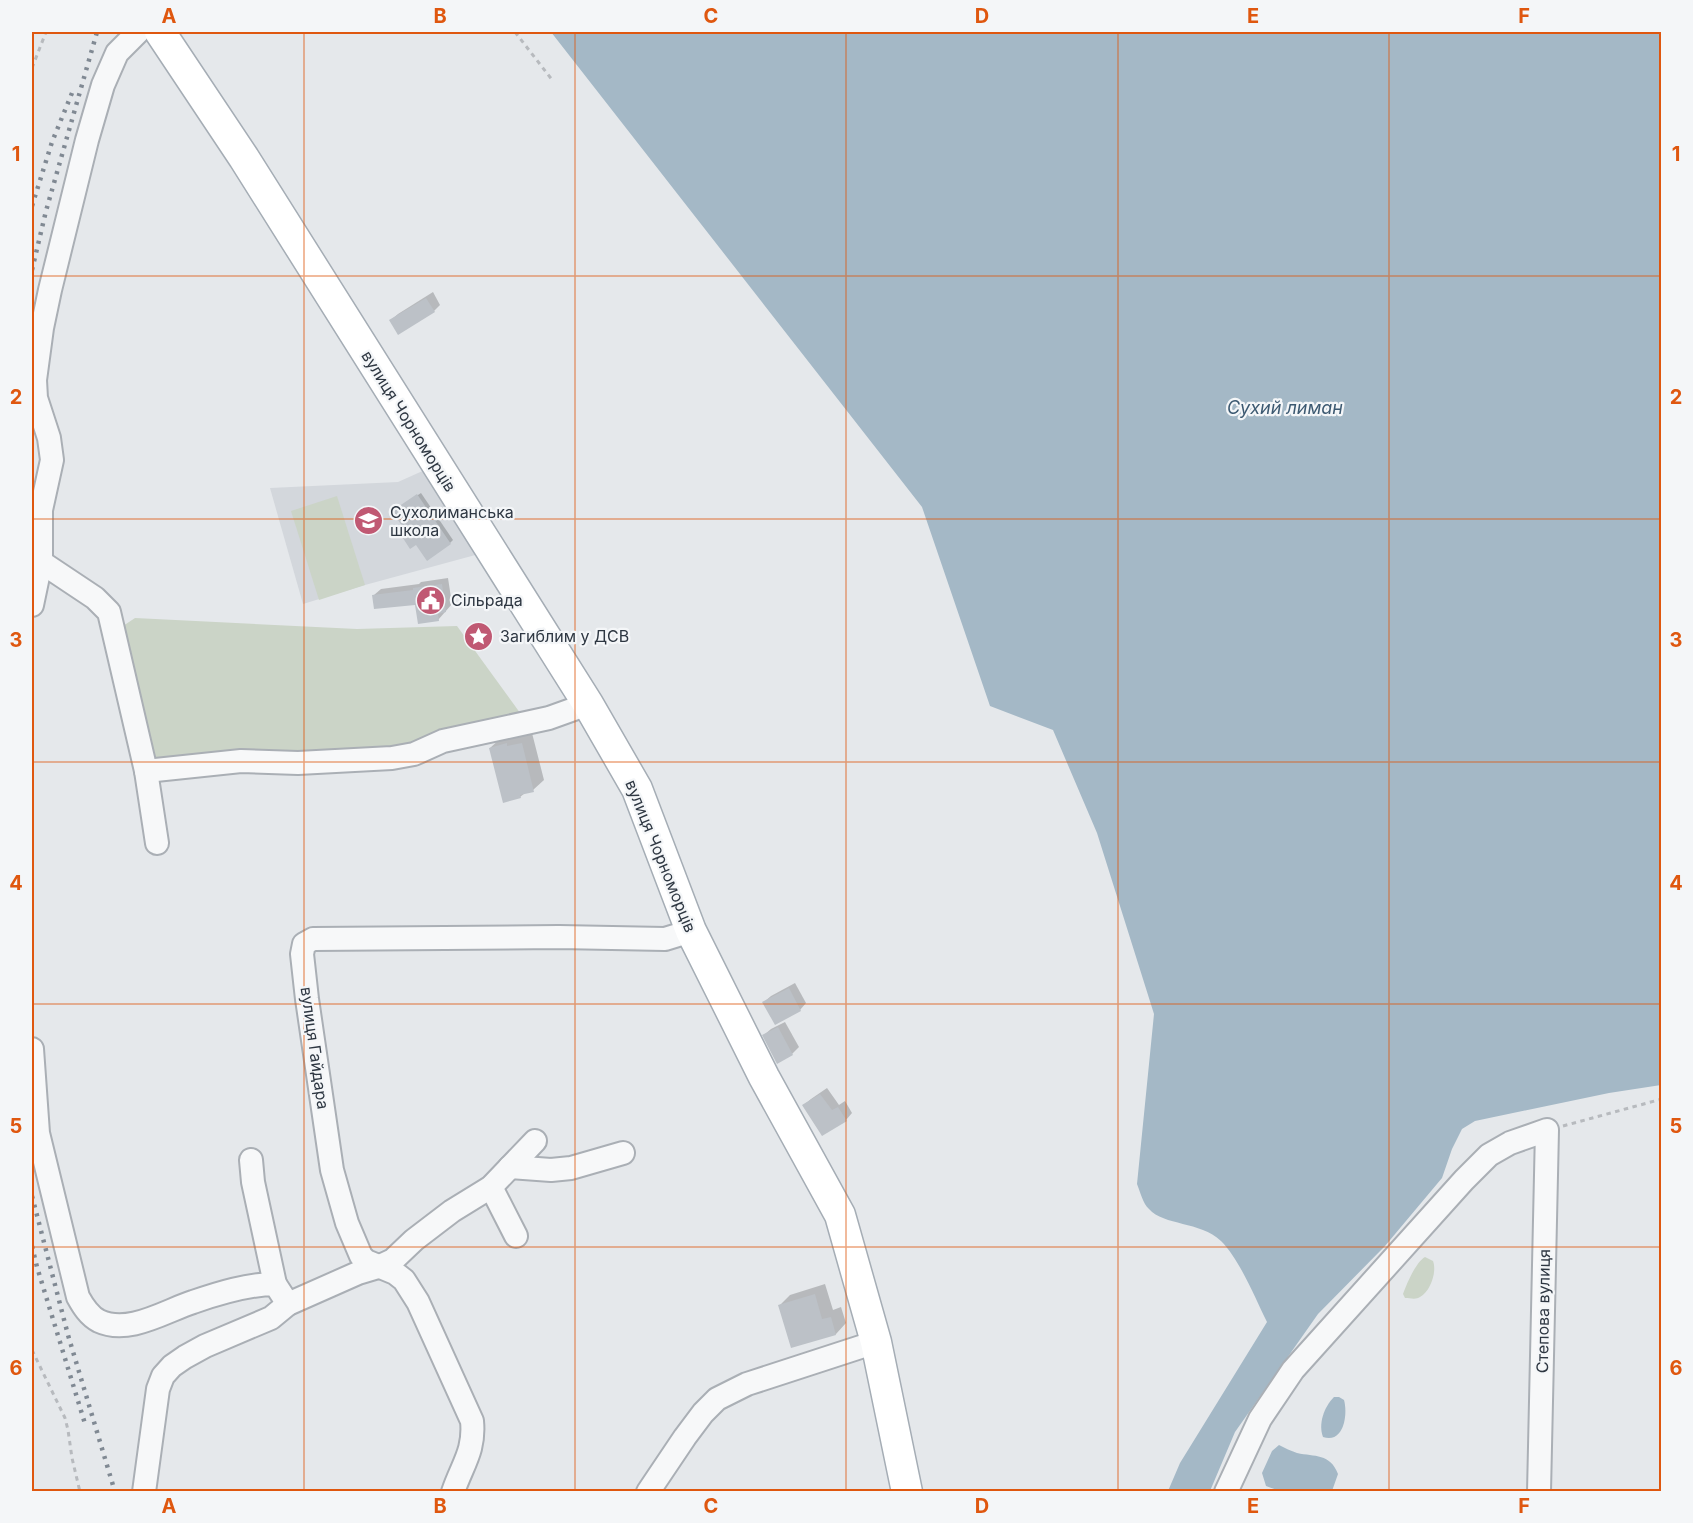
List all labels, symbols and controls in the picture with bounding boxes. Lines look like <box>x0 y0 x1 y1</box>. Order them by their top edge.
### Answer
text: A <box>162 4 177 28</box>
text: B <box>433 4 447 28</box>
text: C <box>704 4 718 28</box>
text: D <box>975 4 989 28</box>
text: E <box>1247 4 1259 28</box>
text: F <box>1518 4 1530 28</box>
text: 1 <box>12 142 20 166</box>
text: 1 <box>1672 142 1680 166</box>
street label: вулиця Чорноморців <box>357 347 461 495</box>
text: 2 <box>10 385 22 409</box>
text: 2 <box>1670 385 1682 409</box>
water label: Сухий лиман <box>1227 397 1343 418</box>
place label: Сухолиманська школа <box>390 502 514 540</box>
school or university icon: Сухолиманська школа <box>353 505 385 537</box>
public building icon: Сільрада <box>414 584 446 616</box>
place label: Сільрада <box>451 590 523 610</box>
place icon: Загиблим у ДСВ <box>463 620 495 652</box>
place label: Загиблим у ДСВ <box>500 626 629 646</box>
text: 3 <box>10 628 22 652</box>
text: 3 <box>1670 628 1682 652</box>
street label: вулиця Чорноморців <box>621 777 701 935</box>
text: 4 <box>9 871 23 895</box>
text: 4 <box>1669 871 1683 895</box>
street label: вулиця Гайдара <box>297 986 333 1110</box>
text: 5 <box>10 1114 22 1138</box>
text: 5 <box>1670 1114 1682 1138</box>
street label: Степова вулиця <box>1532 1249 1554 1373</box>
text: 6 <box>10 1356 23 1380</box>
text: 6 <box>1670 1356 1683 1380</box>
text: A <box>162 1494 177 1518</box>
text: B <box>433 1494 447 1518</box>
text: C <box>704 1494 718 1518</box>
text: D <box>975 1494 989 1518</box>
text: E <box>1247 1494 1259 1518</box>
text: F <box>1518 1494 1530 1518</box>

